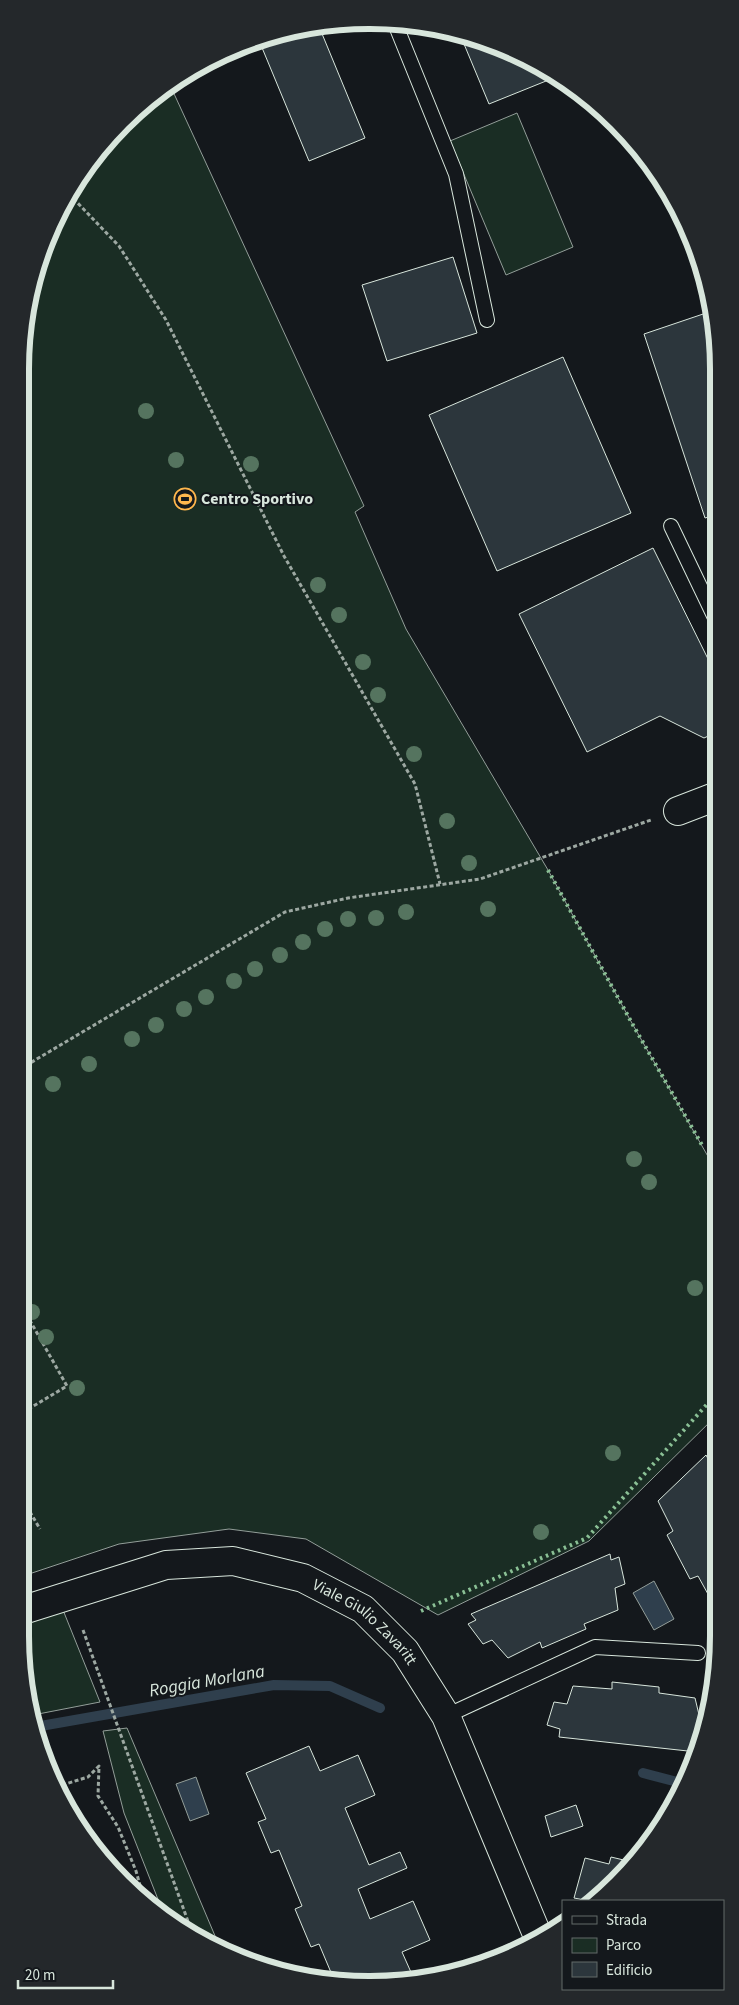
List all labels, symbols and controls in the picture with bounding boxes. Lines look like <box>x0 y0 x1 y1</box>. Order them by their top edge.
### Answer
sports icon: Centro Sportivo <box>173 487 197 511</box>
place label: Centro Sportivo <box>201 488 313 510</box>
street label: Viale Giulio Zavaritt <box>309 1574 422 1670</box>
water label: Roggia Morlana <box>147 1658 267 1703</box>
legend <box>562 1900 724 1990</box>
text: Strada <box>606 1910 647 1931</box>
text: Parco <box>606 1935 641 1956</box>
scale bar <box>18 1958 112 1990</box>
text: Edificio <box>606 1960 653 1981</box>
text: 20 m <box>25 1965 55 1986</box>

